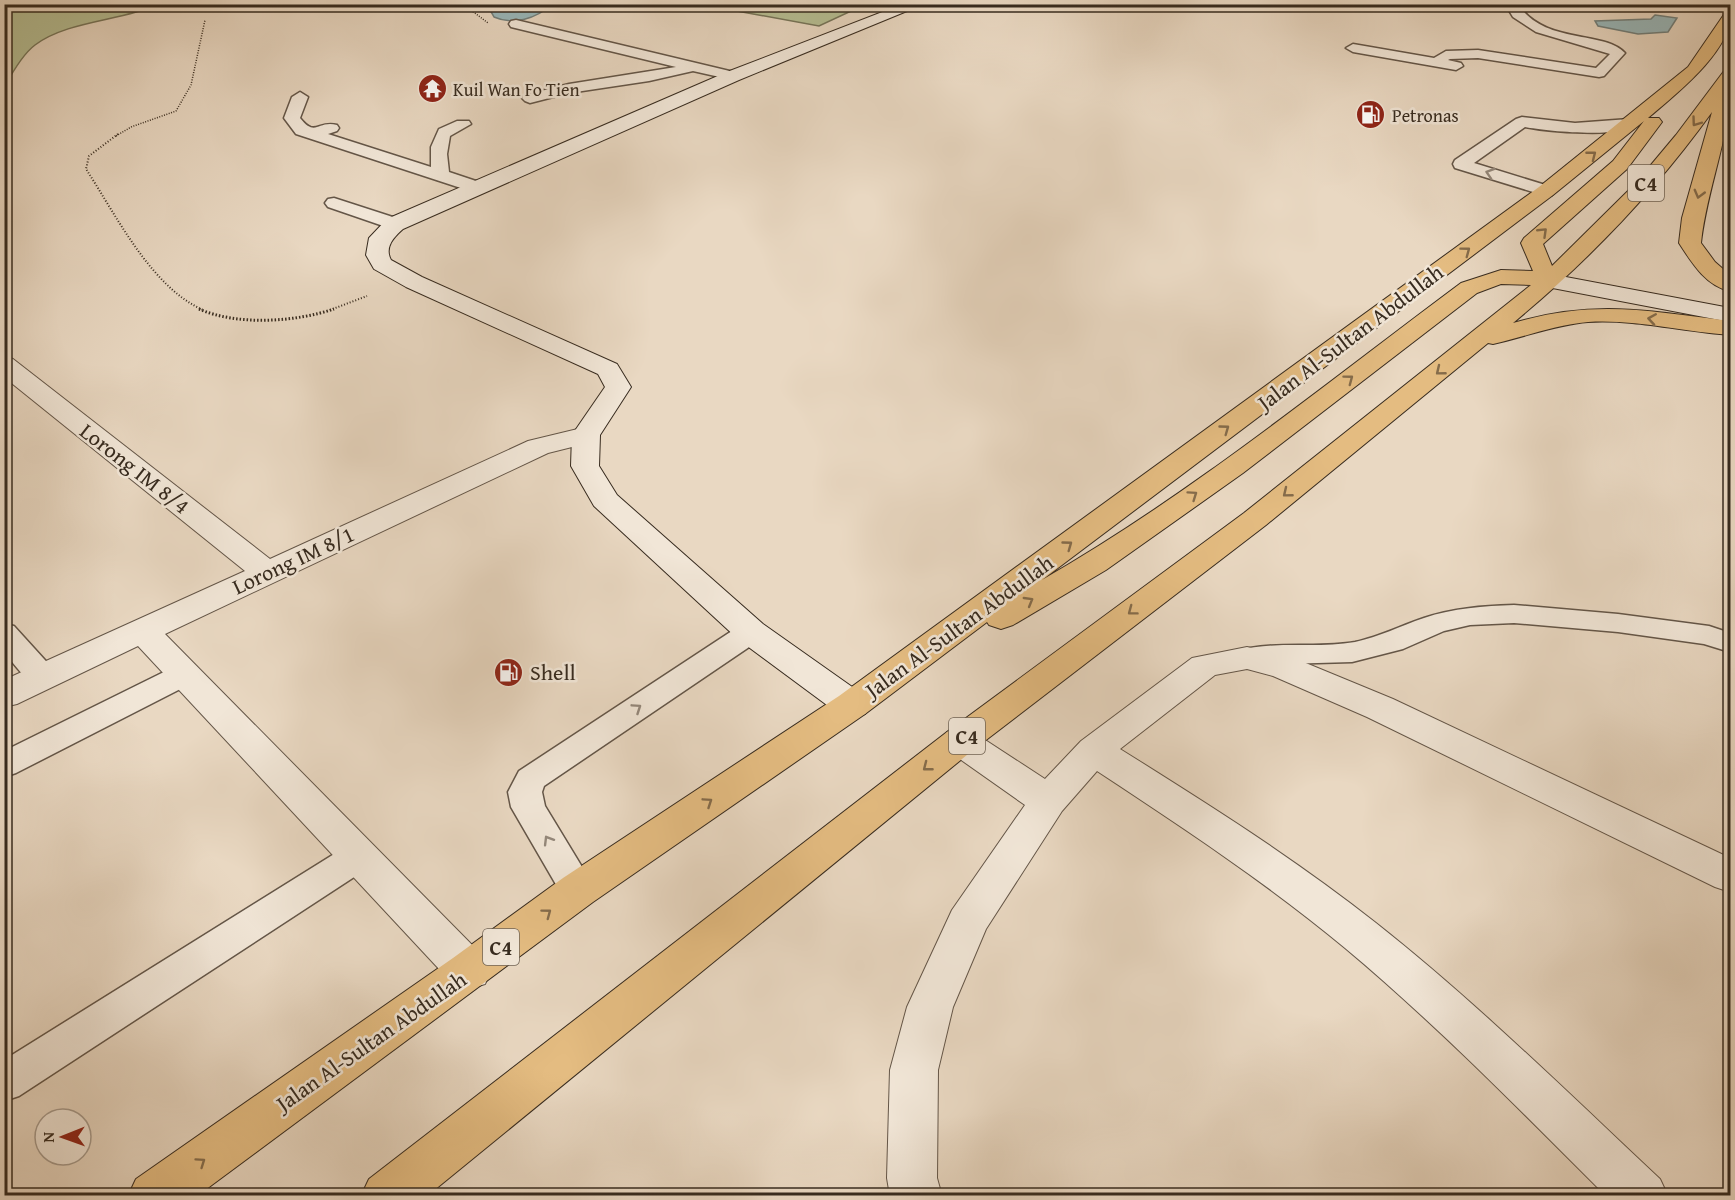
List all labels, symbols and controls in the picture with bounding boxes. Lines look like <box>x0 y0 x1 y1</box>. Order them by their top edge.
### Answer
temple icon: Kuil Wan Fo Tien <box>416 73 448 105</box>
place label: Kuil Wan Fo Tien <box>453 76 580 103</box>
fuel station icon: Petronas <box>1355 99 1387 131</box>
place label: Petronas <box>1392 102 1459 129</box>
one-way arrow <box>1692 116 1703 127</box>
one-way arrow <box>1586 152 1597 163</box>
road number: C4 <box>1628 165 1664 201</box>
one-way arrow <box>1485 168 1496 180</box>
one-way arrow <box>1694 188 1706 199</box>
one-way arrow <box>1536 228 1547 239</box>
one-way arrow <box>1459 247 1470 258</box>
street label: Jalan Al-Sultan Abdullah <box>1248 256 1450 420</box>
one-way arrow <box>1647 313 1657 326</box>
one-way arrow <box>1436 364 1447 375</box>
one-way arrow <box>1343 375 1354 386</box>
street label: Lorong IM 8/4 <box>73 415 197 521</box>
one-way arrow <box>1218 426 1229 437</box>
one-way arrow <box>1283 485 1294 496</box>
one-way arrow <box>1186 491 1197 502</box>
street label: Lorong IM 8/1 <box>227 518 359 602</box>
one-way arrow <box>1061 542 1072 553</box>
street label: Jalan Al-Sultan Abdullah <box>856 546 1060 707</box>
one-way arrow <box>1023 597 1033 608</box>
one-way arrow <box>1128 604 1139 615</box>
fuel station icon: Shell <box>493 656 525 688</box>
place label: Shell <box>530 656 576 688</box>
one-way arrow <box>630 704 641 715</box>
road number: C4 <box>949 718 985 754</box>
one-way arrow <box>923 760 934 771</box>
one-way arrow <box>701 798 712 809</box>
one-way arrow <box>543 836 555 846</box>
one-way arrow <box>541 909 552 920</box>
road number: C4 <box>483 929 519 965</box>
street label: Jalan Al-Sultan Abdullah <box>267 963 473 1121</box>
north arrow <box>33 1107 93 1167</box>
text: N <box>36 1131 60 1143</box>
one-way arrow <box>195 1158 206 1169</box>

